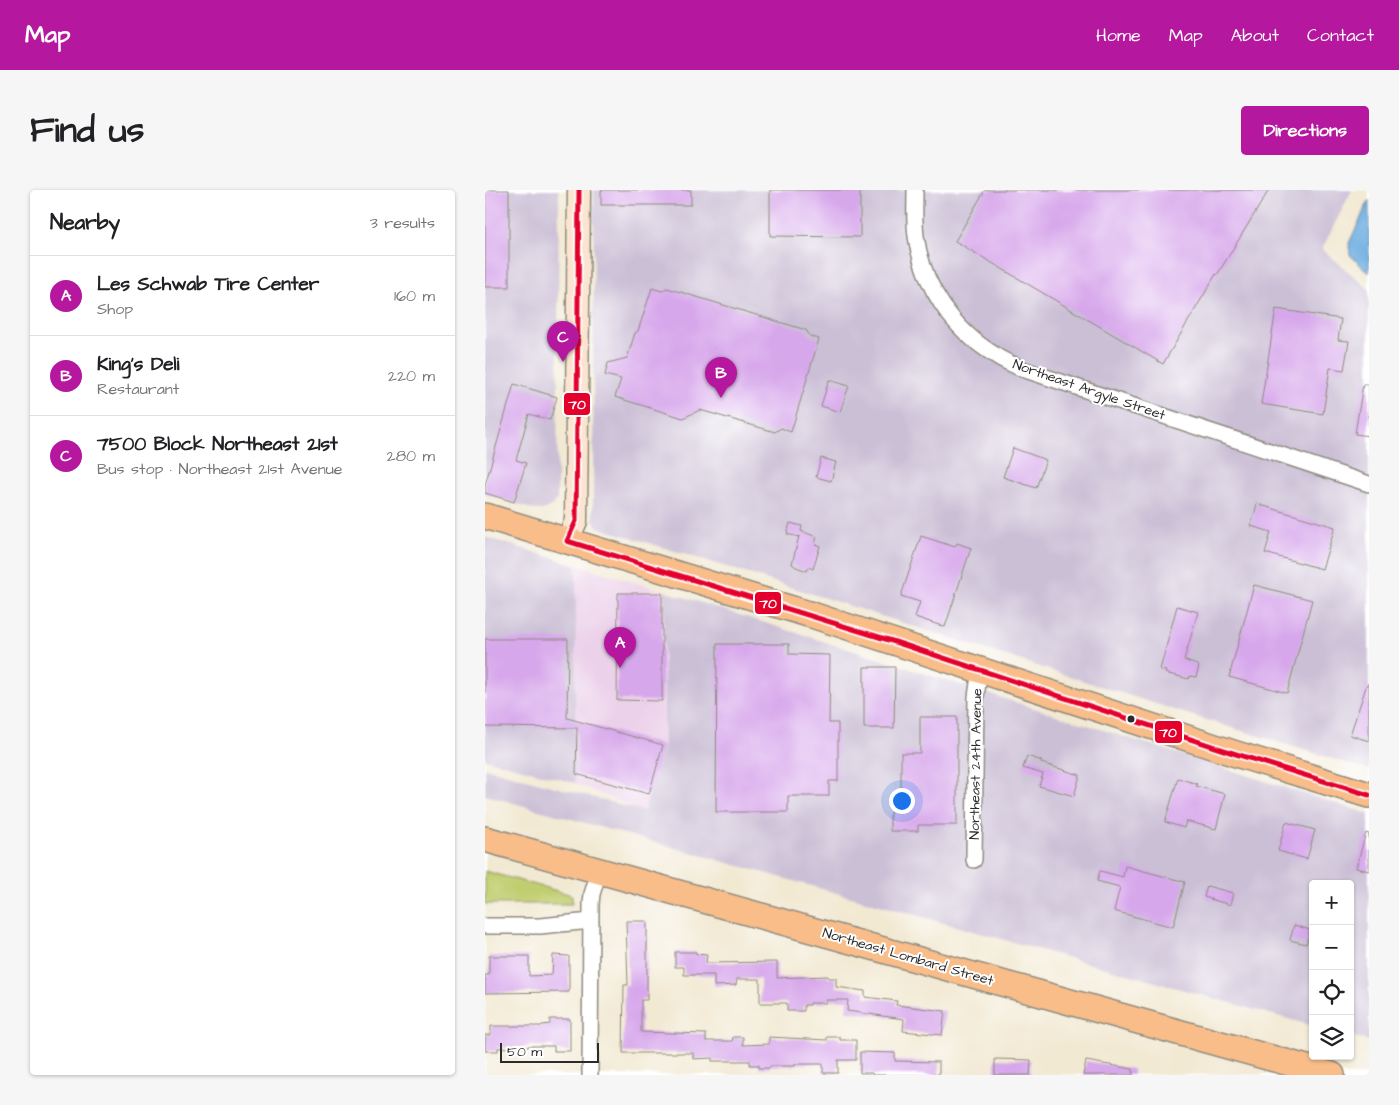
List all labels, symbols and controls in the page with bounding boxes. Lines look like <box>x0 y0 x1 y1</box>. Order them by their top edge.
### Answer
text: Map <box>25 18 70 52</box>
text: Home <box>1096 23 1141 48</box>
text: Map <box>1169 23 1203 48</box>
text: About <box>1231 23 1279 48</box>
text: Contact <box>1307 23 1374 48</box>
text: Find us <box>30 106 144 155</box>
button: Directions <box>1241 106 1369 155</box>
text: Nearby <box>50 208 120 237</box>
text: 3 results <box>370 212 435 234</box>
text: Les Schwab Tire Center <box>97 271 319 298</box>
text: A <box>61 285 71 307</box>
text: 160 m <box>394 285 435 307</box>
text: Shop <box>97 298 133 320</box>
pin: C <box>547 321 579 362</box>
text: King's Deli <box>97 351 179 378</box>
street label: Northeast Argyle Street <box>1010 354 1168 426</box>
pin: B <box>705 357 737 398</box>
text: B <box>60 365 72 387</box>
text: 220 m <box>388 365 435 387</box>
text: Restaurant <box>97 378 179 400</box>
line badge: 70 <box>563 392 591 416</box>
text: 70 <box>567 395 586 415</box>
text: 7500 Block Northeast 21st <box>97 431 338 458</box>
text: C <box>60 445 72 467</box>
text: 280 m <box>387 445 435 467</box>
text: Bus stop · Northeast 21st Avenue <box>97 458 342 480</box>
line badge: 70 <box>754 591 782 615</box>
text: 70 <box>758 594 777 614</box>
pin: A <box>604 627 636 668</box>
street label: Northeast 24th Avenue <box>965 688 987 840</box>
unlabelled marker <box>1126 714 1136 724</box>
line badge: 70 <box>1154 720 1183 744</box>
text: 70 <box>1158 723 1177 743</box>
your location <box>889 788 915 814</box>
map controls <box>1309 880 1354 1060</box>
button: + <box>1309 880 1354 925</box>
street label: Northeast Lombard Street <box>820 923 996 991</box>
button: − <box>1309 925 1354 970</box>
button: locate <box>1309 970 1354 1015</box>
button: layers <box>1309 1015 1354 1060</box>
scale bar <box>500 1040 599 1063</box>
text: 50 m <box>507 1042 542 1062</box>

